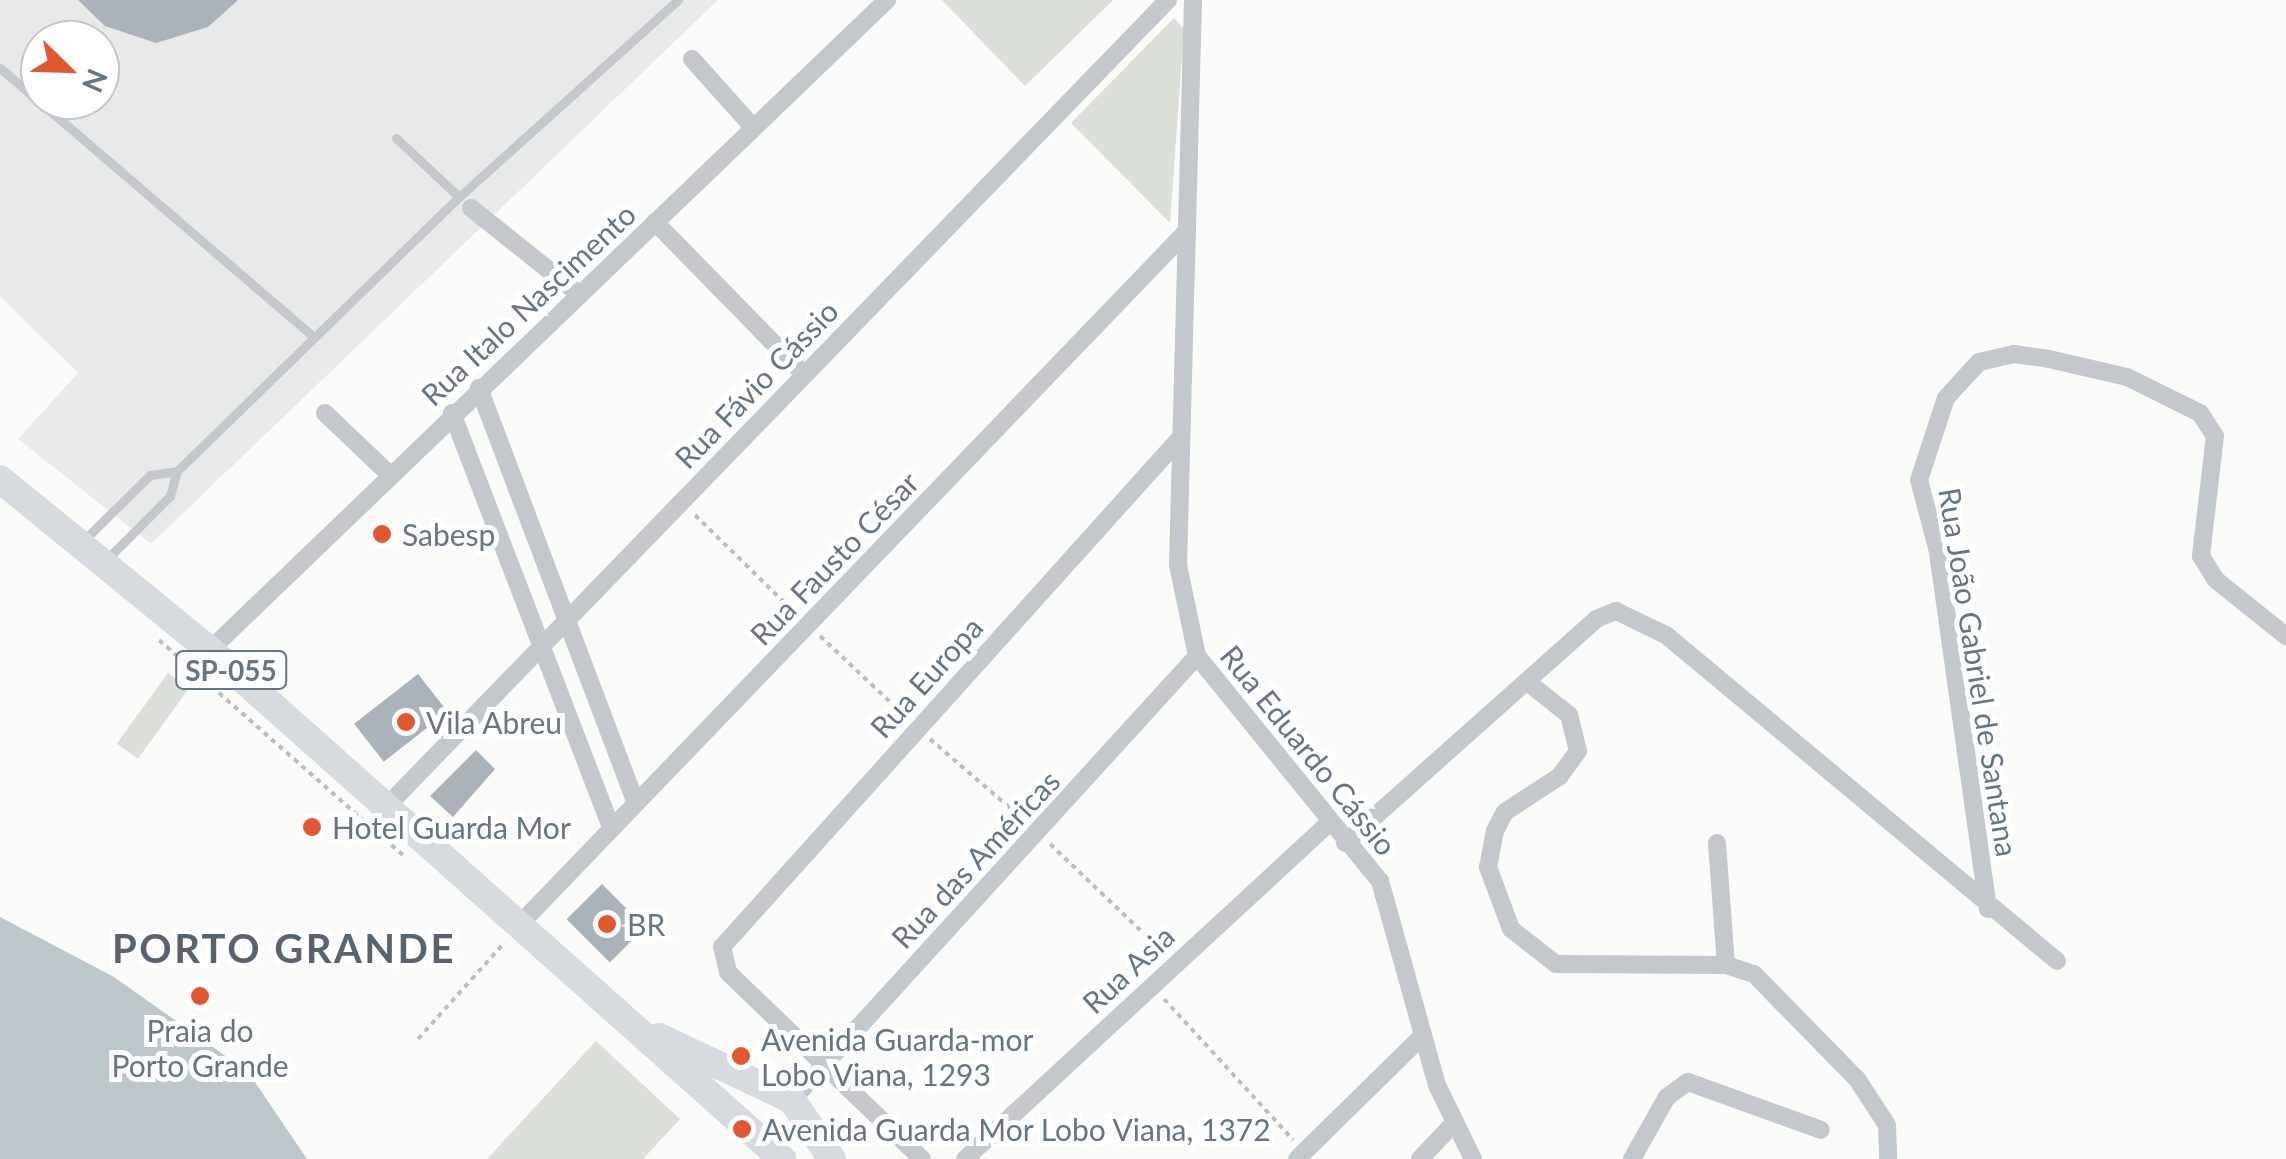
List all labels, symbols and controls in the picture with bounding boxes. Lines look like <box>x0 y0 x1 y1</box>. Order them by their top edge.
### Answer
north arrow <box>20 20 120 120</box>
text: N <box>76 64 116 98</box>
street label: Rua Italo Nascimento <box>414 196 642 412</box>
street label: Rua Fávio Cássio <box>667 293 845 475</box>
street label: Rua Fausto César <box>742 464 926 652</box>
street label: Rua João Gabriel de Santana <box>1932 485 2026 859</box>
place label: Sabesp <box>402 516 495 552</box>
marker: Sabesp <box>371 523 393 545</box>
street label: Rua Europa <box>862 609 990 745</box>
street label: Rua Eduardo Cássio <box>1213 638 1405 862</box>
road number: SP-055 <box>174 647 288 693</box>
place label: Vila Abreu <box>426 704 563 740</box>
marker: Vila Abreu <box>395 711 417 733</box>
street label: Rua das Américas <box>883 762 1067 956</box>
place label: Hotel Guarda Mor <box>332 809 571 845</box>
marker: Hotel Guarda Mor <box>301 816 323 838</box>
place label: BR <box>627 906 665 942</box>
marker: BR <box>596 913 618 935</box>
street label: Rua Asia <box>1074 917 1182 1021</box>
district label: PORTO GRANDE <box>112 924 456 972</box>
marker: Praia do Porto Grande <box>189 985 211 1007</box>
place label: Praia do Porto Grande <box>111 1012 289 1082</box>
place label: Avenida Guarda-mor Lobo Viana, 1293 <box>761 1021 1033 1092</box>
marker: Avenida Guarda-mor Lobo Viana, 1293 <box>730 1045 752 1067</box>
place label: Avenida Guarda Mor Lobo Viana, 1372 <box>762 1111 1272 1147</box>
marker: Avenida Guarda Mor Lobo Viana, 1372 <box>731 1118 753 1140</box>

